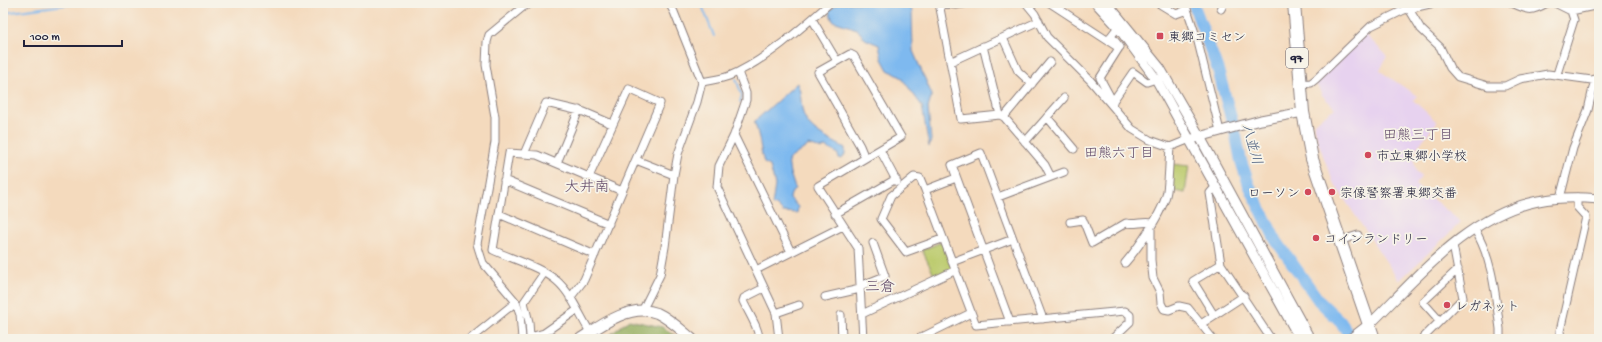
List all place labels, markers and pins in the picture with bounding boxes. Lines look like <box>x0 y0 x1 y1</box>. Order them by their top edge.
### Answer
marker: 東郷コミセン <box>1155 31 1165 41</box>
place label: 東郷コミセン <box>1168 31 1246 46</box>
marker: 市立東郷小学校 <box>1363 150 1373 160</box>
place label: 市立東郷小学校 <box>1376 150 1467 165</box>
place label: 宗像警察署東郷交番 <box>1340 186 1457 202</box>
place label: ローソン <box>1248 187 1300 202</box>
marker: ローソン <box>1303 187 1313 197</box>
marker: 宗像警察署東郷交番 <box>1327 187 1337 197</box>
marker: コインランドリー <box>1311 233 1321 243</box>
place label: コインランドリー <box>1324 233 1428 248</box>
marker: レガネット <box>1442 300 1452 310</box>
place label: レガネット <box>1455 300 1519 315</box>

